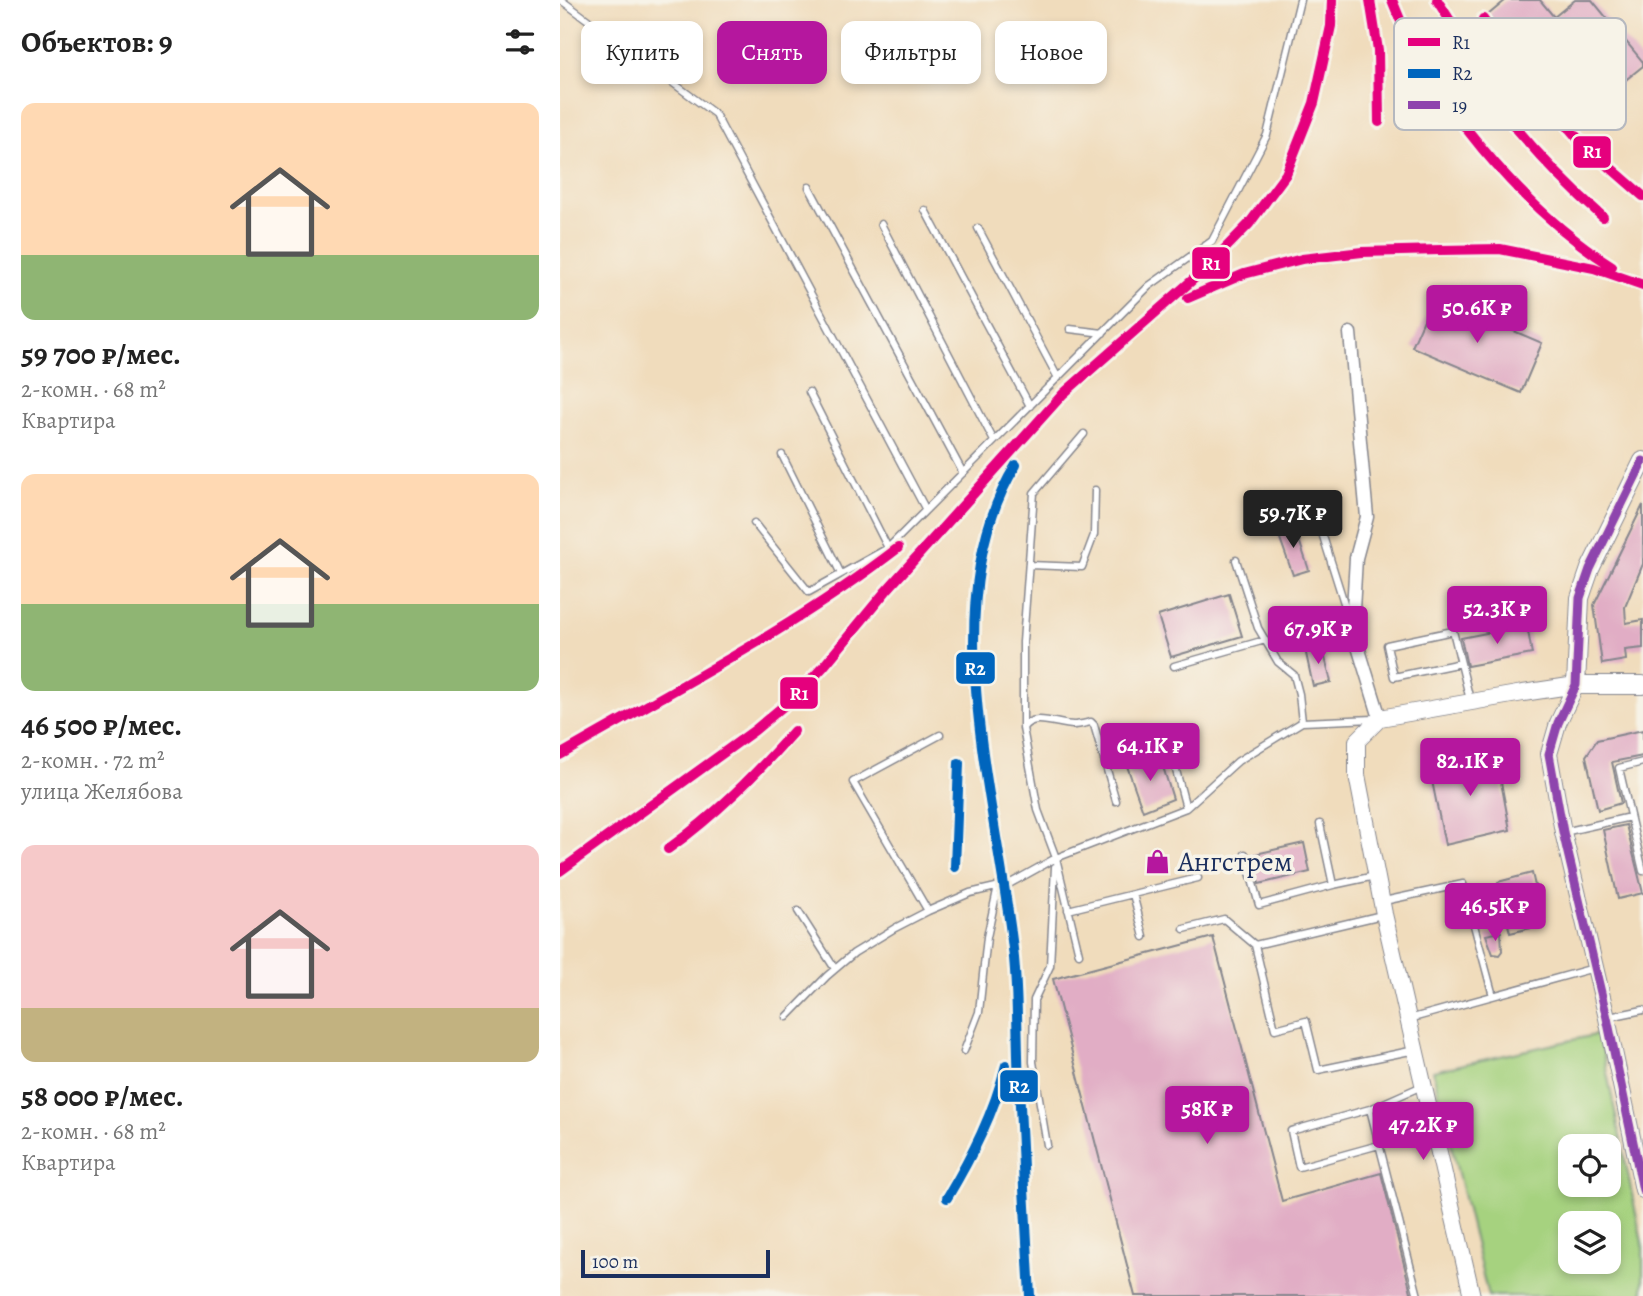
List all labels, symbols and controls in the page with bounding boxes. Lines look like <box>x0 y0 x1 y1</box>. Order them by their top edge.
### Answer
legend <box>1394 18 1626 130</box>
chip: Купить <box>581 21 703 84</box>
chip: Снять <box>717 21 827 84</box>
chip: Фильтры <box>841 21 981 84</box>
chip: Новое <box>995 21 1107 84</box>
text: Объектов: 9 <box>21 22 173 62</box>
icon: filters <box>501 23 539 61</box>
text: R1 <box>1452 30 1471 56</box>
text: R2 <box>1452 61 1473 87</box>
text: 19 <box>1452 93 1467 119</box>
line badge: R1 <box>1572 135 1612 169</box>
text: R1 <box>1583 139 1602 165</box>
icon: home <box>217 149 343 275</box>
line badge: R1 <box>1191 246 1231 280</box>
text: R1 <box>1202 251 1221 277</box>
pin: 50.6K ₽ <box>1412 286 1542 345</box>
text: 50.6K ₽ <box>1442 292 1512 323</box>
text: 59 700 ₽/мес. <box>21 334 181 374</box>
text: 2-комн. · 68 m² <box>21 374 166 405</box>
text: Квартира <box>21 405 116 436</box>
pin: 59.7K ₽ <box>1228 490 1358 550</box>
text: 59.7K ₽ <box>1259 497 1327 528</box>
icon: home <box>217 520 343 646</box>
pin: 52.3K ₽ <box>1432 586 1562 646</box>
text: 52.3K ₽ <box>1463 593 1531 624</box>
pin: 67.9K ₽ <box>1253 606 1383 666</box>
text: 67.9K ₽ <box>1284 613 1352 644</box>
line badge: R2 <box>955 651 996 685</box>
text: R2 <box>964 656 986 682</box>
line badge: R1 <box>779 676 819 710</box>
text: R1 <box>790 681 809 707</box>
text: 46 500 ₽/мес. <box>21 705 182 745</box>
pin: 64.1K ₽ <box>1085 724 1215 783</box>
text: 64.1K ₽ <box>1117 730 1183 761</box>
pin: 82.1K ₽ <box>1405 738 1535 798</box>
text: 2-комн. · 72 m² <box>21 745 165 776</box>
text: 82.1K ₽ <box>1436 745 1504 776</box>
text: улица Желябова <box>21 776 183 807</box>
place label: Ангстрем <box>1177 843 1293 881</box>
shop icon: Ангстрем <box>1144 848 1172 876</box>
pin: 46.5K ₽ <box>1430 884 1560 943</box>
text: 46.5K ₽ <box>1461 890 1529 921</box>
icon: home <box>217 891 343 1017</box>
line badge: R2 <box>999 1069 1039 1103</box>
text: R2 <box>1008 1074 1030 1100</box>
text: 58 000 ₽/мес. <box>21 1076 184 1116</box>
pin: 58K ₽ <box>1158 1086 1256 1146</box>
text: 58K ₽ <box>1181 1093 1233 1124</box>
pin: 47.2K ₽ <box>1358 1102 1488 1162</box>
text: 47.2K ₽ <box>1389 1109 1457 1140</box>
text: 2-комн. · 68 m² <box>21 1116 166 1147</box>
map controls <box>1558 1134 1621 1274</box>
button: locate <box>1558 1134 1621 1197</box>
text: Квартира <box>21 1147 116 1178</box>
button: layers <box>1558 1211 1621 1274</box>
scale bar <box>581 1247 770 1279</box>
text: 100 m <box>592 1249 638 1275</box>

